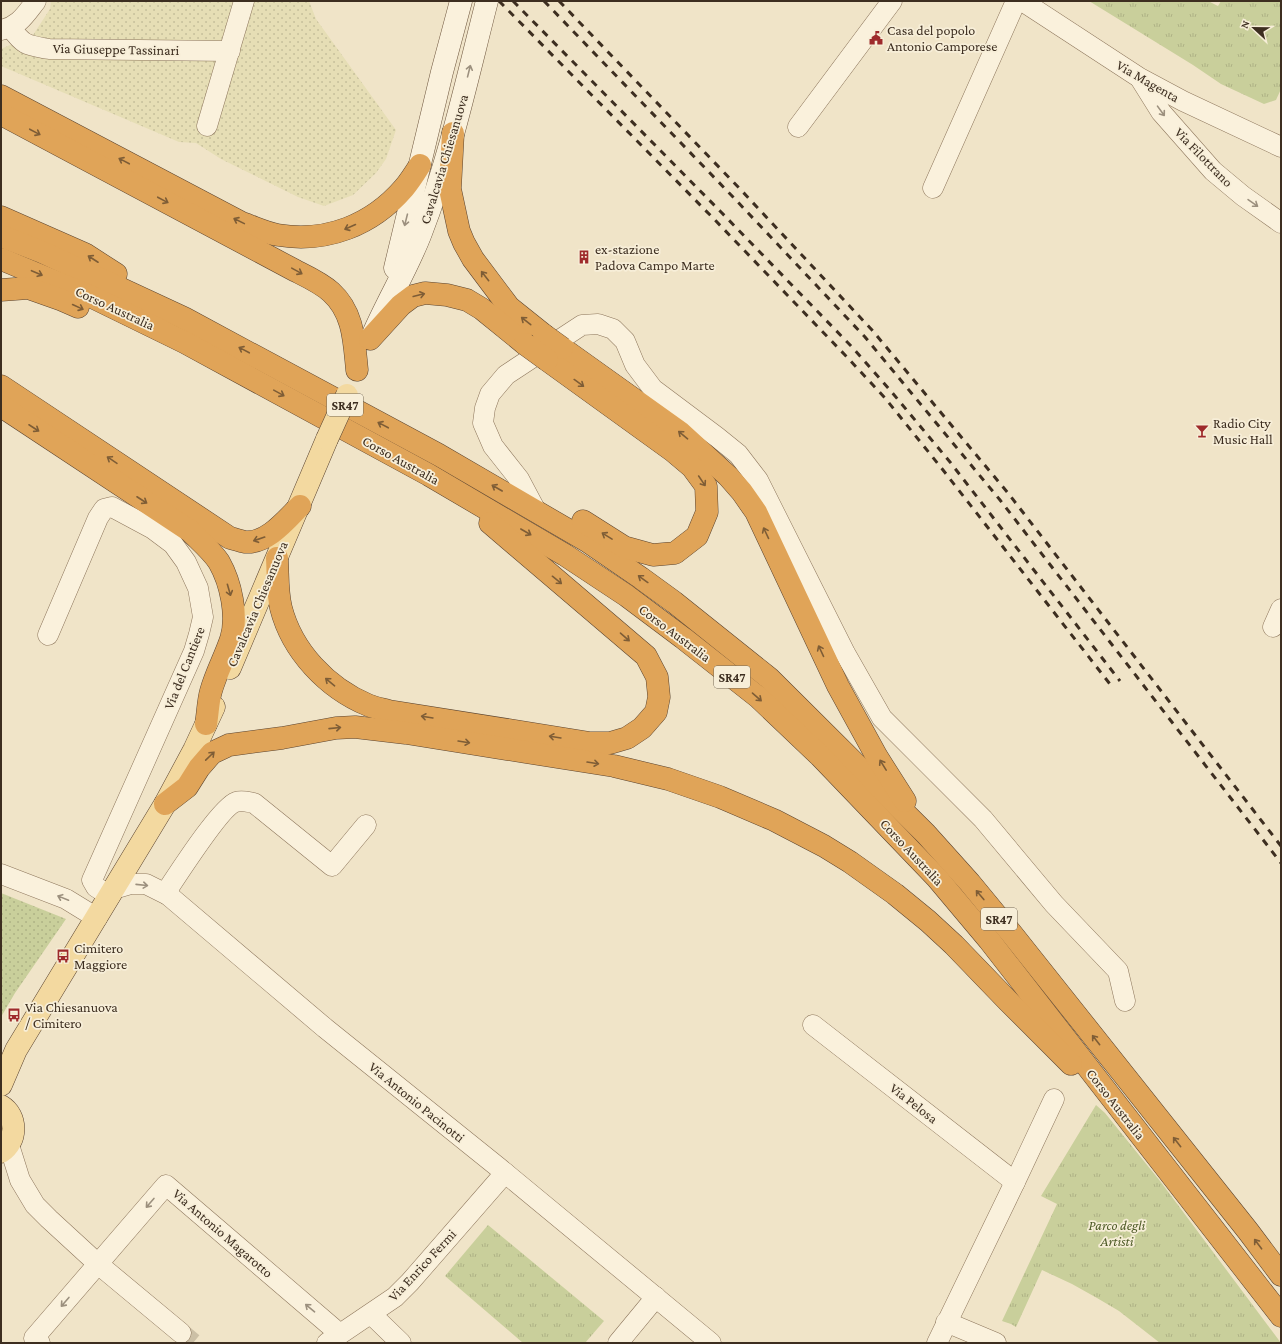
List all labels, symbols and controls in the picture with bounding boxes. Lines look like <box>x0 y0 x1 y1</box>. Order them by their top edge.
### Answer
north arrow <box>1234 8 1274 48</box>
text: N <box>1238 18 1252 30</box>
place label: Casa del popolo Antonio Camporese <box>887 22 997 54</box>
public building icon: Casa del popolo Antonio Camporese <box>868 30 884 46</box>
street label: Via Giuseppe Tassinari <box>53 40 180 58</box>
street label: Via Magenta <box>1114 57 1183 106</box>
one-way arrow <box>466 65 473 78</box>
street label: Cavalcavia Chiesanuova <box>417 92 472 226</box>
one-way arrow <box>1157 106 1166 117</box>
street label: Via Filottrano <box>1172 124 1236 190</box>
one-way arrow <box>29 129 41 136</box>
one-way arrow <box>118 157 130 164</box>
one-way arrow <box>156 196 168 204</box>
one-way arrow <box>1247 199 1258 207</box>
one-way arrow <box>402 213 410 226</box>
one-way arrow <box>234 217 246 224</box>
one-way arrow <box>345 224 357 231</box>
place label: ex-stazione Padova Campo Marte <box>595 241 715 273</box>
building icon: ex-stazione Padova Campo Marte <box>576 249 592 265</box>
one-way arrow <box>88 255 99 263</box>
one-way arrow <box>291 268 303 275</box>
one-way arrow <box>31 270 43 278</box>
one-way arrow <box>481 271 490 282</box>
street label: Corso Australia <box>73 283 158 334</box>
one-way arrow <box>413 291 426 298</box>
one-way arrow <box>72 304 84 311</box>
one-way arrow <box>521 317 532 326</box>
one-way arrow <box>238 346 250 353</box>
one-way arrow <box>573 379 584 387</box>
one-way arrow <box>273 389 285 397</box>
road number: SR47 <box>327 394 363 416</box>
place label: Radio City Music Hall <box>1213 415 1273 447</box>
one-way arrow <box>377 420 389 428</box>
bar icon: Radio City Music Hall <box>1194 423 1210 439</box>
one-way arrow <box>28 424 39 432</box>
one-way arrow <box>677 431 688 440</box>
street label: Corso Australia <box>360 432 443 488</box>
one-way arrow <box>107 456 118 464</box>
one-way arrow <box>698 475 706 486</box>
one-way arrow <box>491 484 503 492</box>
one-way arrow <box>136 496 148 504</box>
one-way arrow <box>762 528 769 540</box>
one-way arrow <box>520 529 532 537</box>
one-way arrow <box>602 532 613 540</box>
one-way arrow <box>254 535 266 543</box>
street label: Cavalcavia Chiesanuova <box>223 538 291 669</box>
one-way arrow <box>637 575 648 583</box>
one-way arrow <box>551 576 562 584</box>
one-way arrow <box>226 584 234 597</box>
street label: Corso Australia <box>636 601 714 665</box>
street label: Via del Cantiere <box>160 624 208 712</box>
one-way arrow <box>620 632 630 642</box>
one-way arrow <box>817 645 824 657</box>
road number: SR47 <box>714 666 750 688</box>
one-way arrow <box>324 677 335 686</box>
one-way arrow <box>752 692 762 701</box>
one-way arrow <box>421 713 434 721</box>
one-way arrow <box>329 724 342 732</box>
one-way arrow <box>549 733 562 741</box>
one-way arrow <box>457 739 470 747</box>
one-way arrow <box>205 751 215 761</box>
one-way arrow <box>586 759 599 767</box>
one-way arrow <box>878 760 887 771</box>
street label: Corso Australia <box>877 815 947 889</box>
one-way arrow <box>135 881 148 889</box>
one-way arrow <box>975 890 984 901</box>
one-way arrow <box>58 894 70 902</box>
road number: SR47 <box>981 908 1017 930</box>
place label: Cimitero Maggiore <box>74 940 127 972</box>
bus stop icon: Cimitero Maggiore <box>55 948 71 964</box>
place label: Via Chiesanuova / Cimitero <box>25 999 118 1031</box>
bus stop icon: Via Chiesanuova / Cimitero <box>6 1007 22 1023</box>
one-way arrow <box>1092 1035 1100 1046</box>
street label: Via Antonio Pacinotti <box>366 1059 468 1146</box>
street label: Corso Australia <box>1083 1065 1149 1143</box>
street label: Via Pelosa <box>887 1079 941 1127</box>
one-way arrow <box>1173 1136 1181 1147</box>
street label: Via Antonio Magarotto <box>170 1185 276 1281</box>
one-way arrow <box>146 1198 155 1209</box>
park label: Parco degli Artisti <box>1089 1217 1146 1249</box>
street label: Via Enrico Fermi <box>385 1226 460 1304</box>
one-way arrow <box>1253 1239 1262 1250</box>
one-way arrow <box>61 1297 70 1307</box>
one-way arrow <box>305 1304 315 1313</box>

